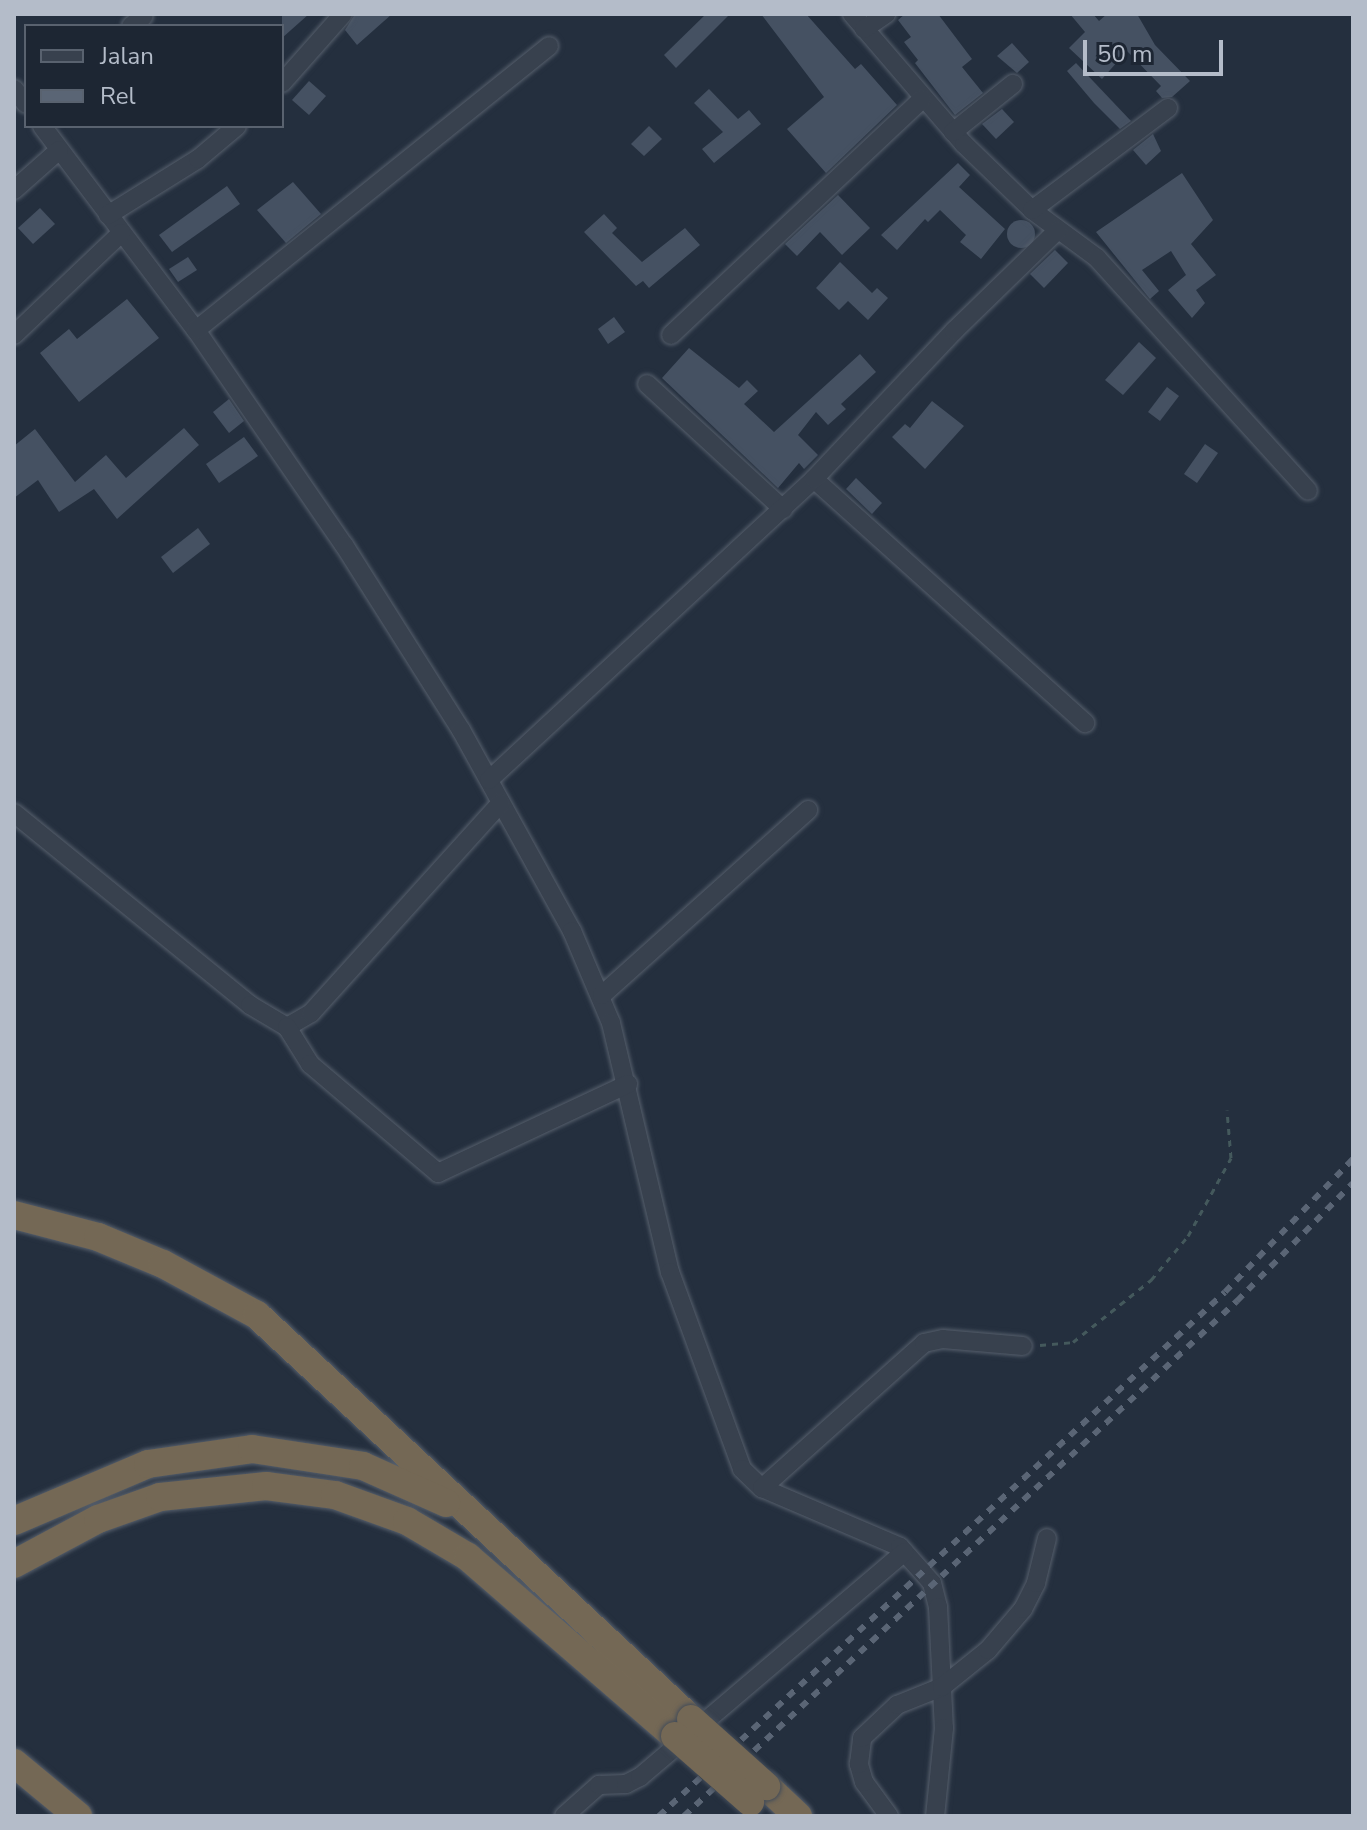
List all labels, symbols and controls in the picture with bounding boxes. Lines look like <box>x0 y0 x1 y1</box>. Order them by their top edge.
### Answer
legend <box>24 24 284 128</box>
scale bar <box>1087 24 1227 74</box>
text: 50 m <box>1097 38 1153 70</box>
text: Jalan <box>100 40 154 72</box>
text: Rel <box>100 80 136 112</box>

